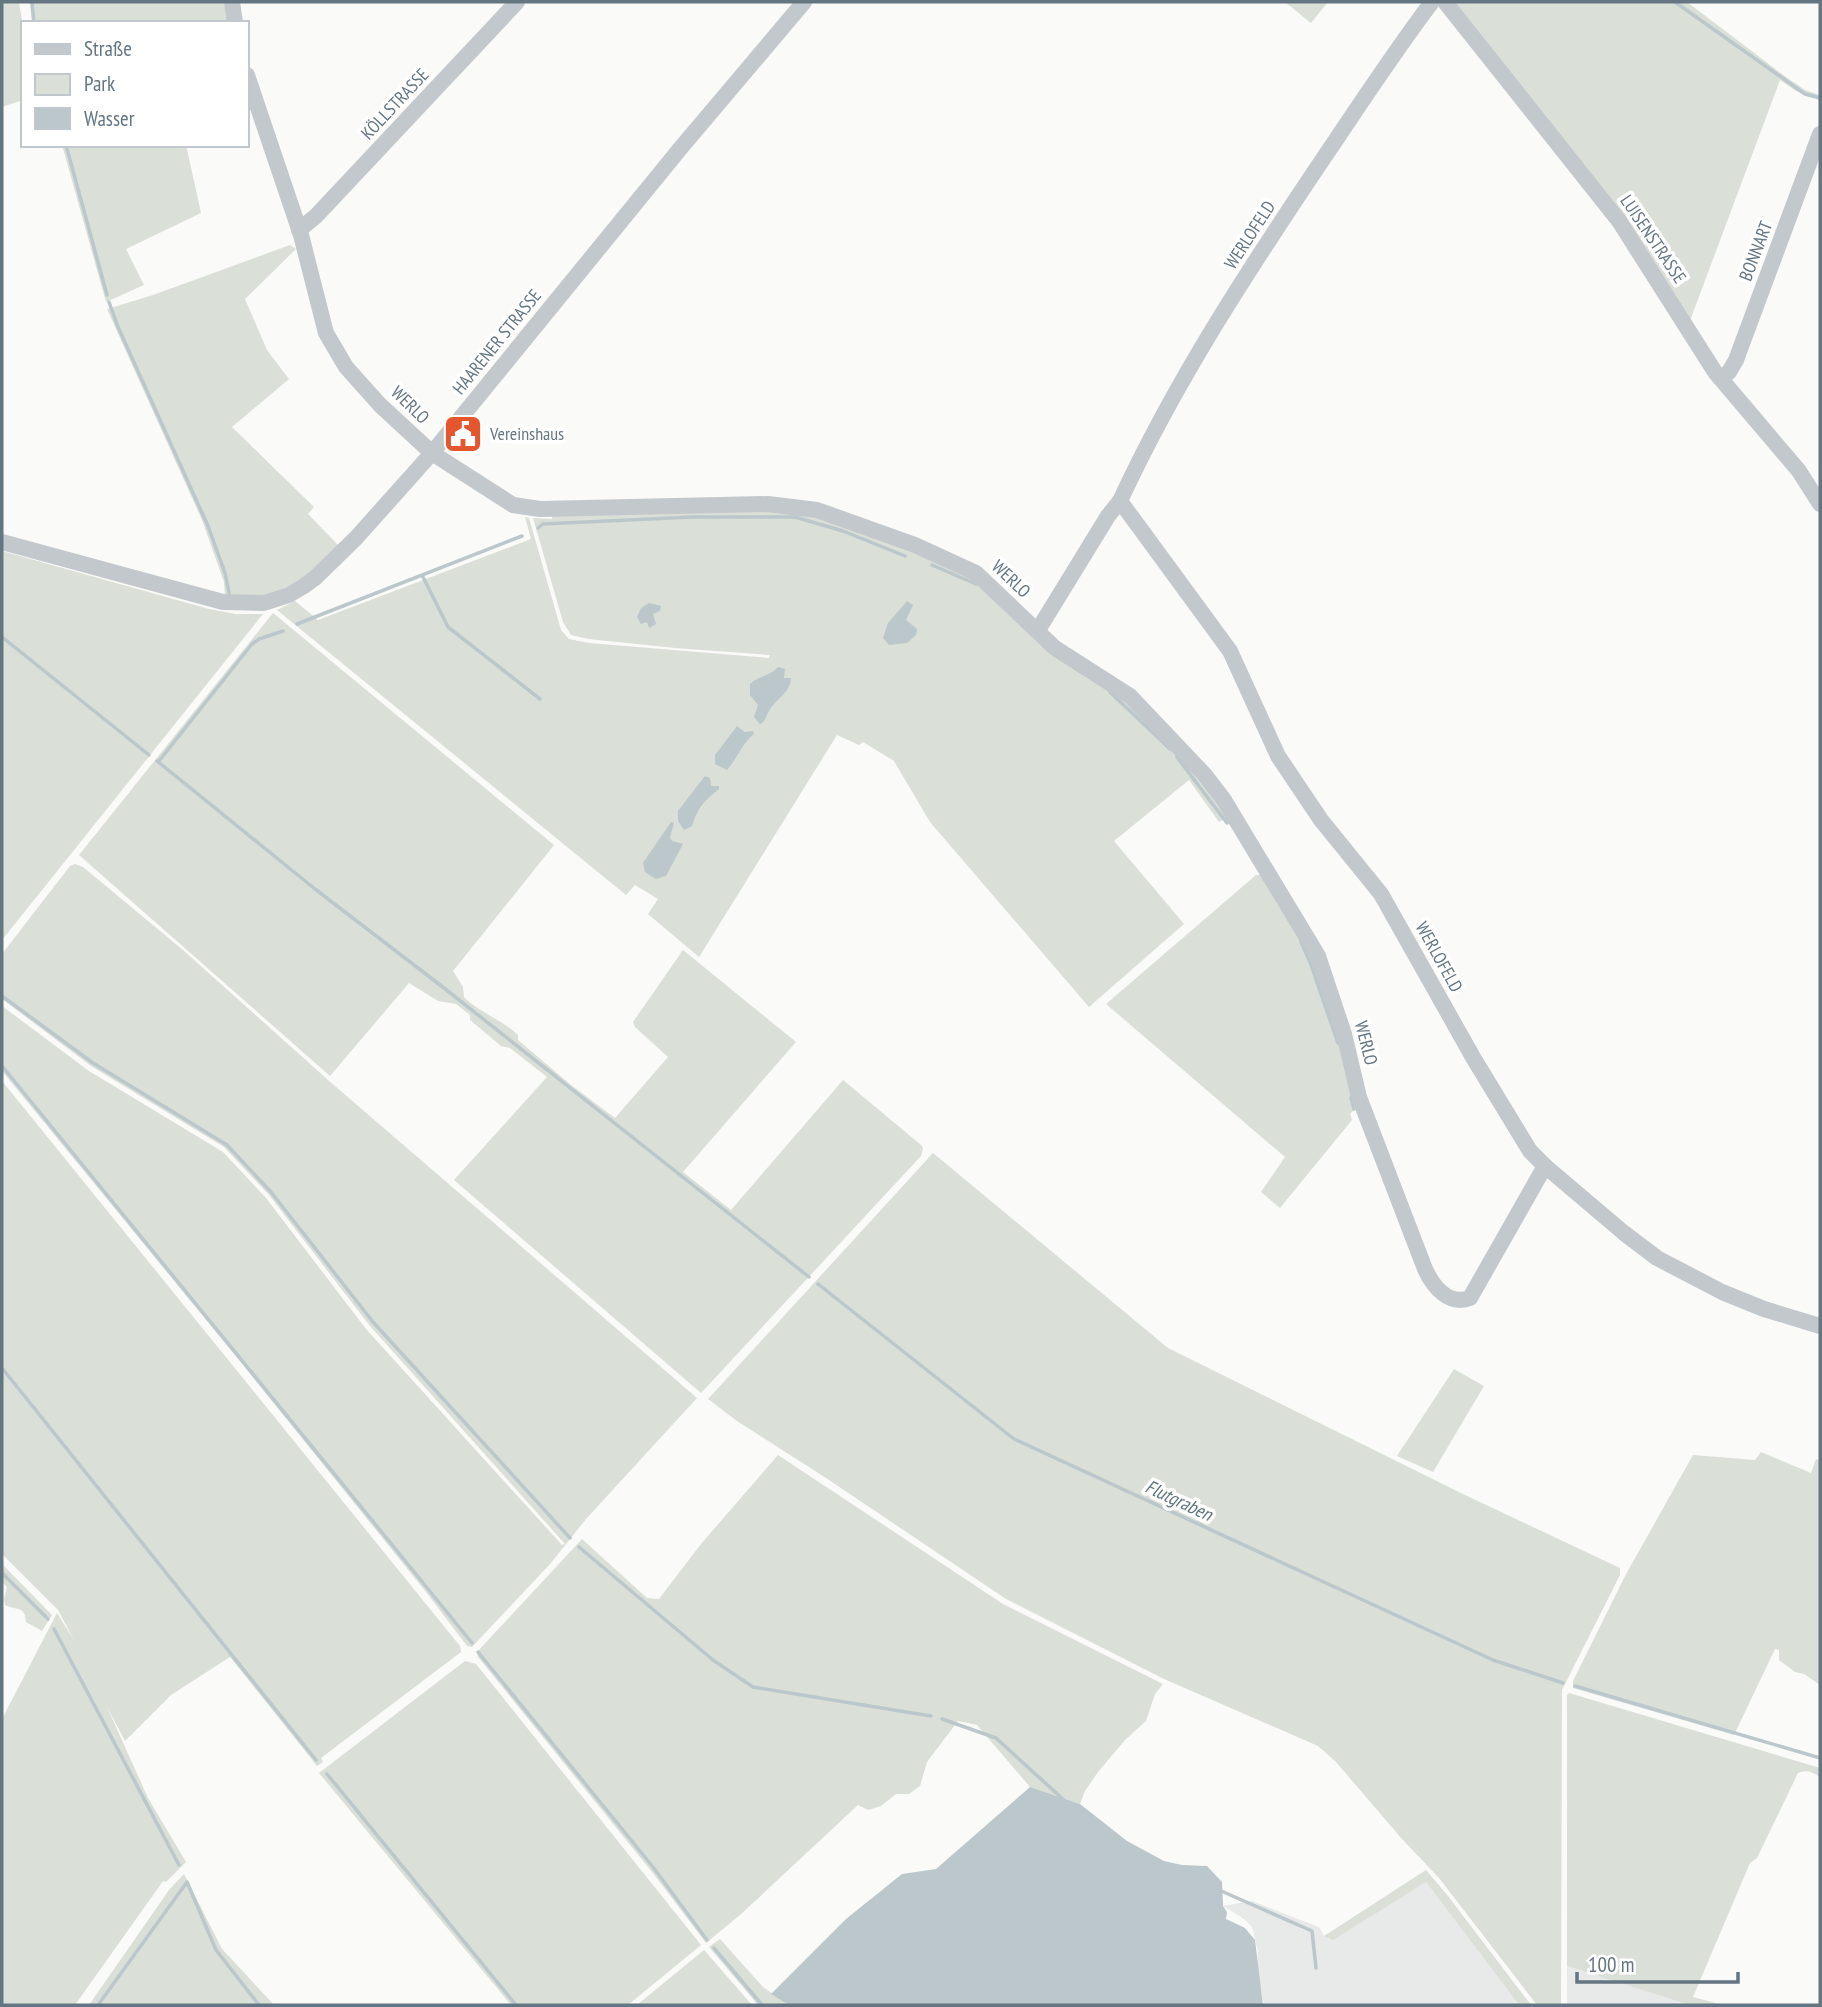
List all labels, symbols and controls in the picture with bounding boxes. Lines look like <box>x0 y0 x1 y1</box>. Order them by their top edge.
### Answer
legend <box>21 21 248 147</box>
text: Straße <box>84 35 132 62</box>
street label: KÖLLSTRASSE <box>356 63 433 144</box>
text: Park <box>84 70 115 97</box>
text: Wasser <box>84 105 135 132</box>
street label: LUISENSTRASSE <box>1615 190 1691 287</box>
street label: WERLOFELD <box>1219 196 1280 273</box>
street label: BONNART <box>1734 218 1777 284</box>
street label: HAARENER STRASSE <box>447 285 546 399</box>
street label: WERLO <box>386 381 435 429</box>
public building icon: Vereinshaus <box>442 413 484 455</box>
place label: Vereinshaus <box>489 422 564 445</box>
street label: WERLO <box>987 555 1036 602</box>
street label: WERLOFELD <box>1411 918 1468 996</box>
street label: WERLO <box>1350 1018 1383 1067</box>
water label: Flutgraben <box>1142 1474 1218 1527</box>
scale bar <box>1577 1940 1738 1984</box>
text: 100 m <box>1588 1951 1634 1978</box>

